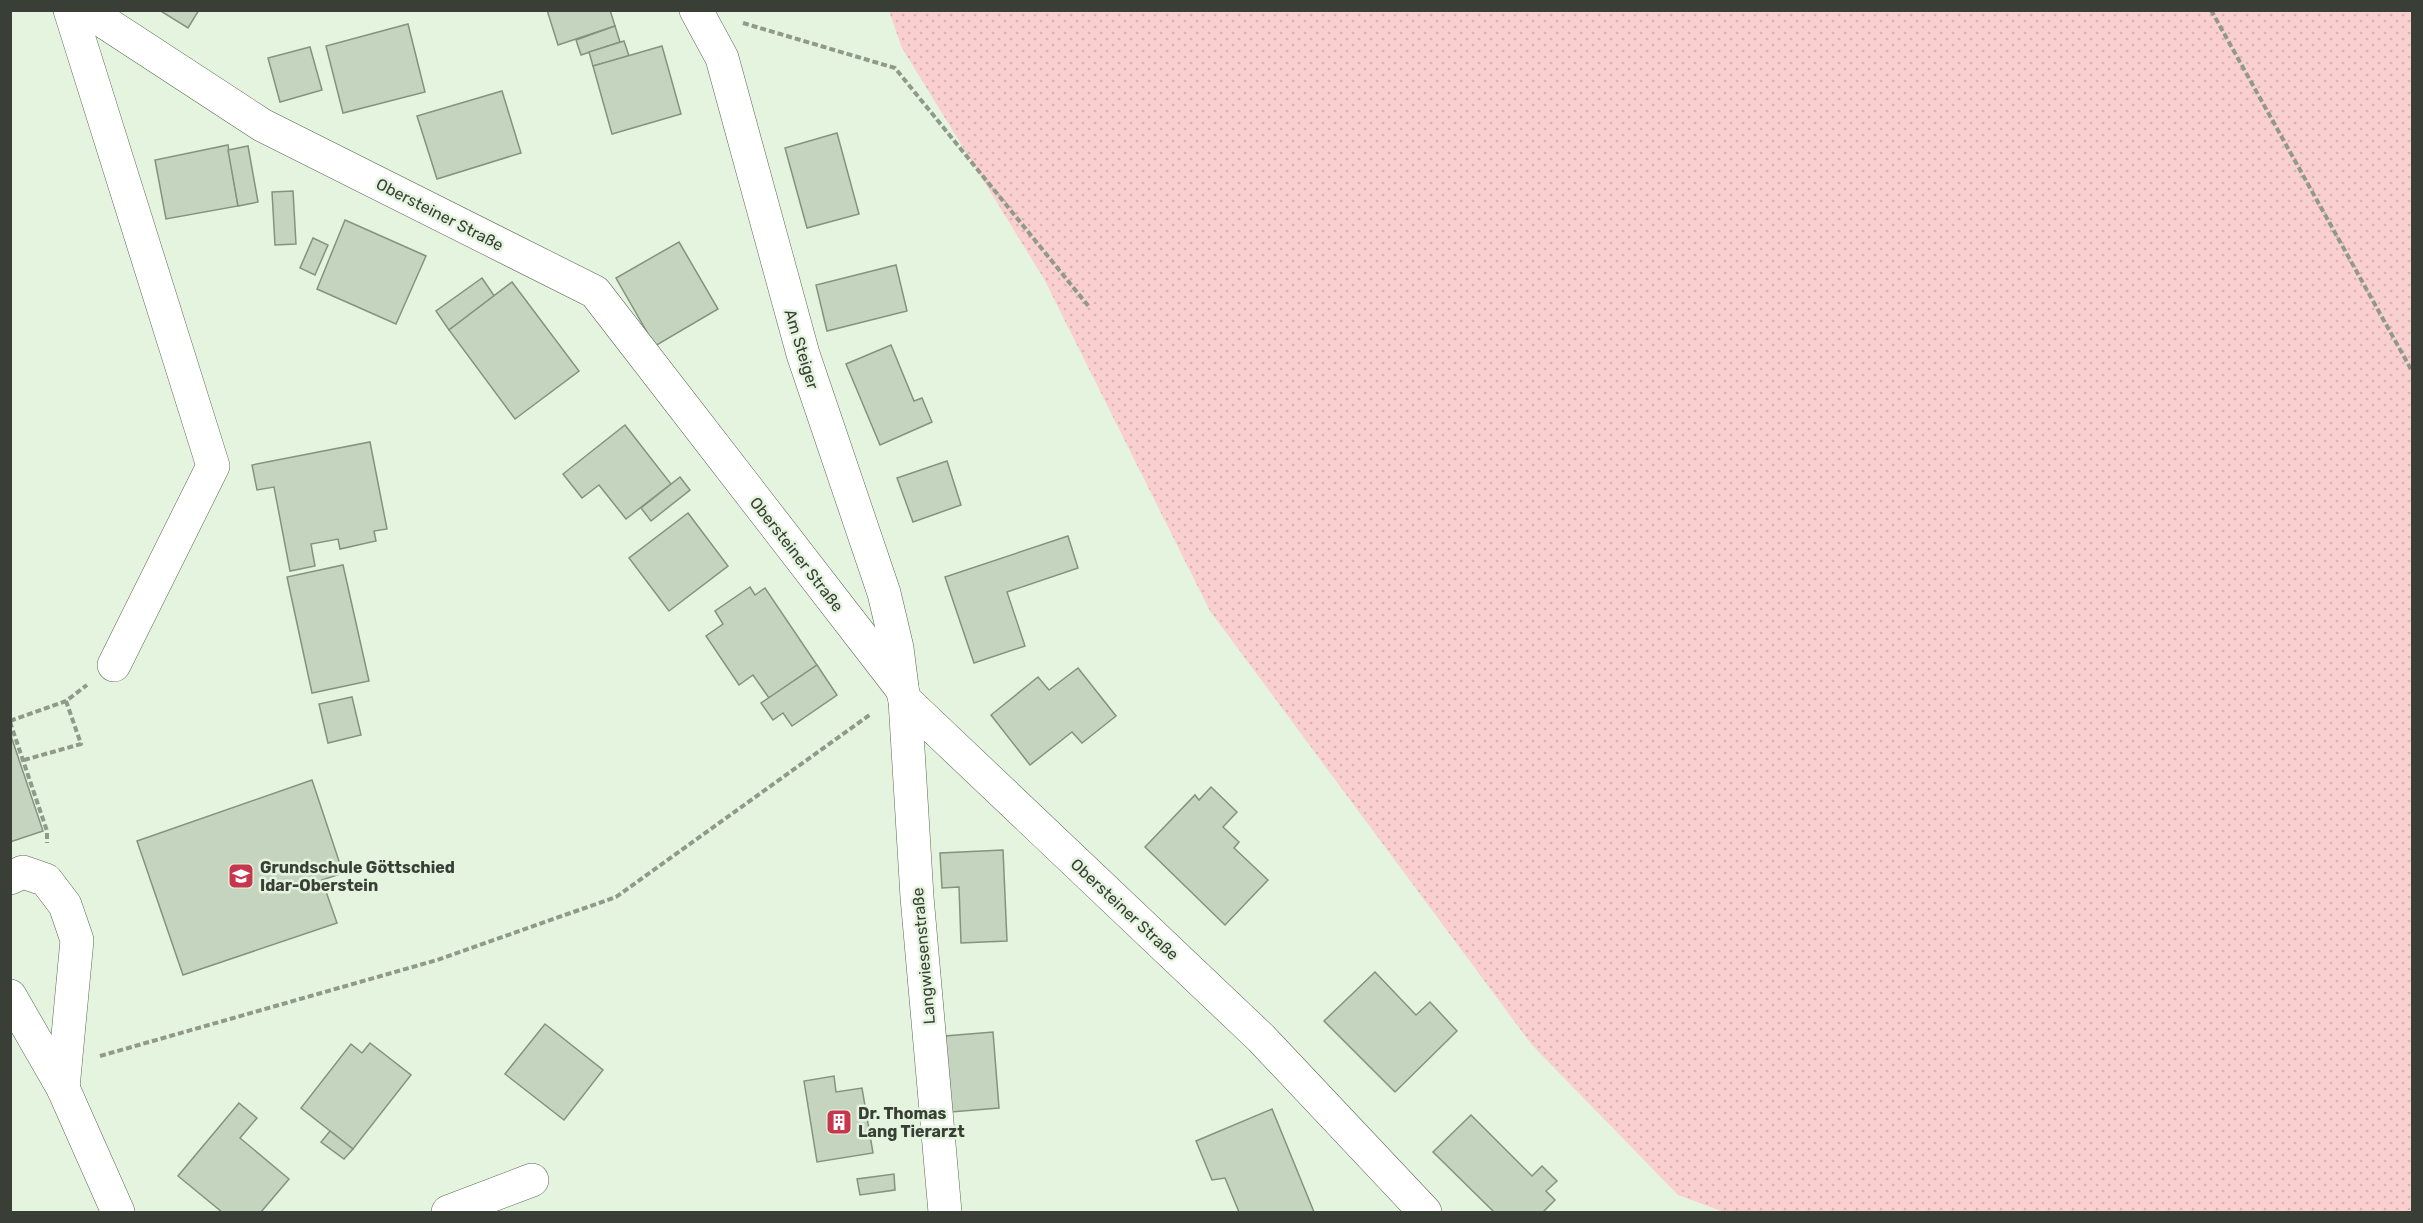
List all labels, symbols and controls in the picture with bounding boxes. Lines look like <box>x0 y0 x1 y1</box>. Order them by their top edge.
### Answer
street label: Obersteiner Straße <box>373 174 507 255</box>
street label: Am Steiger <box>780 307 823 391</box>
street label: Obersteiner Straße <box>746 493 847 615</box>
street label: Obersteiner Straße <box>1067 855 1182 964</box>
place label: Grundschule Göttschied Idar-Oberstein <box>260 858 455 895</box>
school or university icon: Grundschule Göttschied Idar-Oberstein <box>226 861 256 891</box>
street label: Langwiesenstraße <box>908 887 939 1025</box>
place label: Dr. Thomas Lang Tierarzt <box>858 1104 965 1141</box>
building icon: Dr. Thomas Lang Tierarzt <box>824 1107 854 1137</box>

